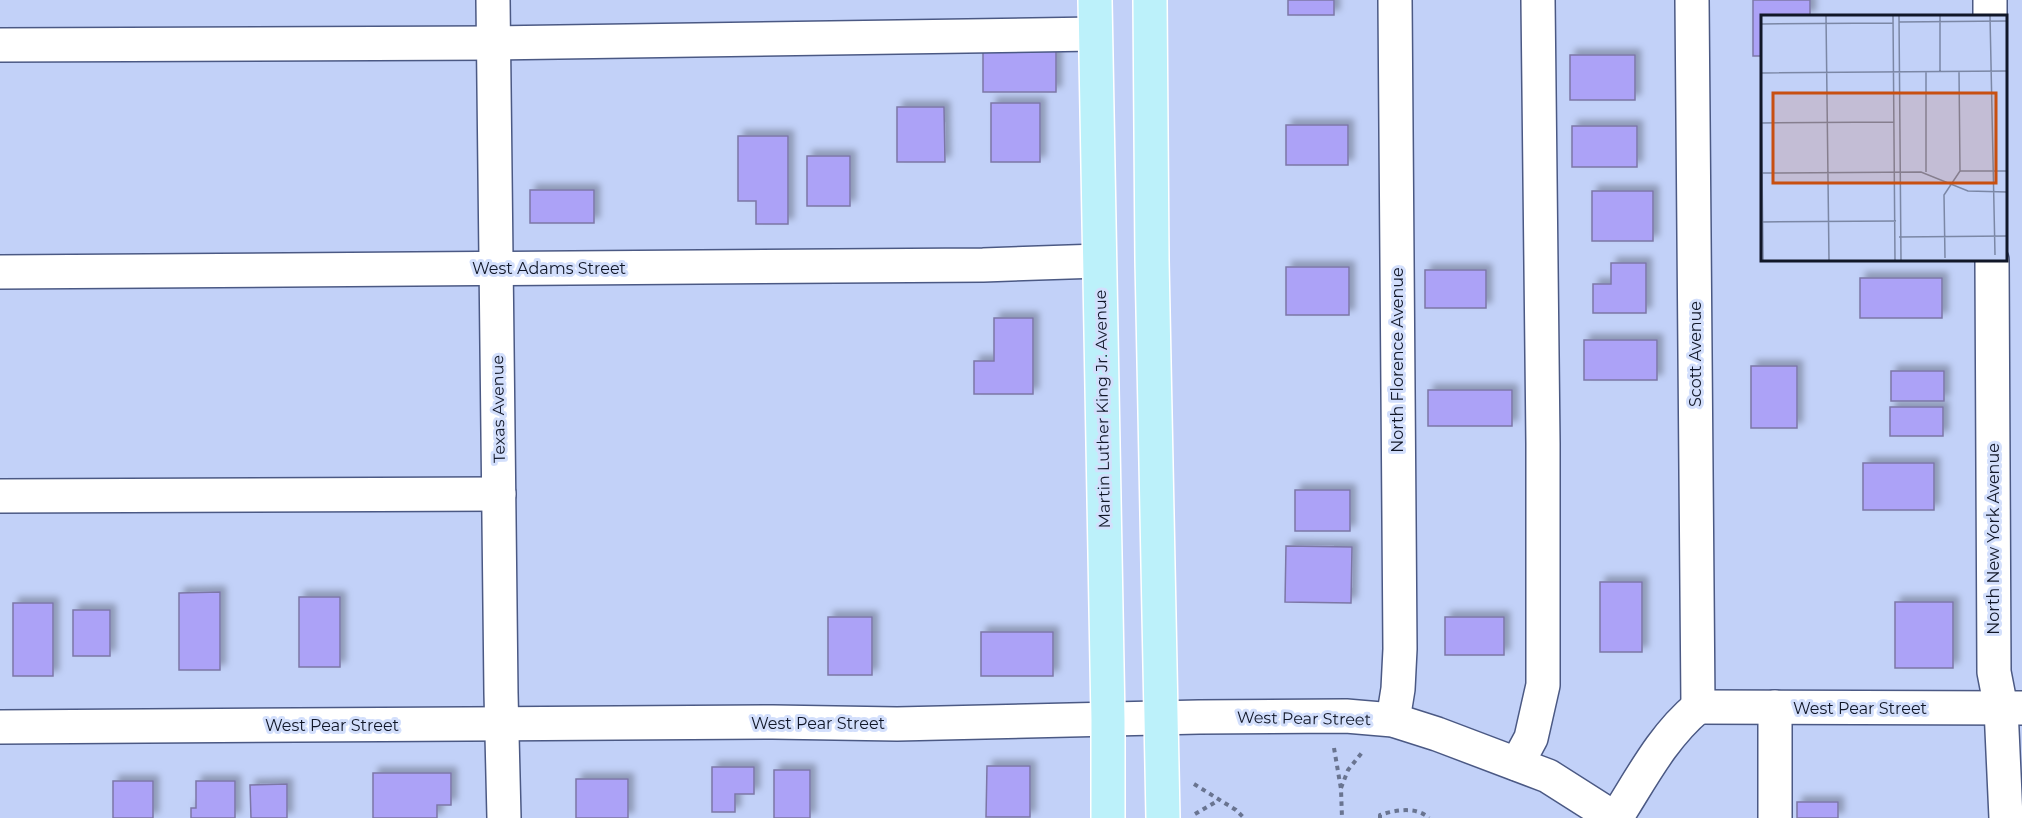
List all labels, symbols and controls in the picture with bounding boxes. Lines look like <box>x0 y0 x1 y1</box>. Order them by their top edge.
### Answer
inset map <box>1761 15 2007 261</box>
street label: West Adams Street <box>472 259 627 278</box>
street label: North Florence Avenue <box>1388 267 1407 453</box>
street label: Martin Luther King Jr. Avenue <box>1091 289 1114 528</box>
street label: Scott Avenue <box>1686 301 1705 407</box>
street label: Texas Avenue <box>488 355 509 463</box>
street label: North New York Avenue <box>1984 443 2003 635</box>
street label: West Pear Street <box>1793 699 1928 718</box>
street label: West Pear Street <box>1237 708 1372 729</box>
street label: West Pear Street <box>751 714 886 733</box>
street label: West Pear Street <box>265 716 400 735</box>

